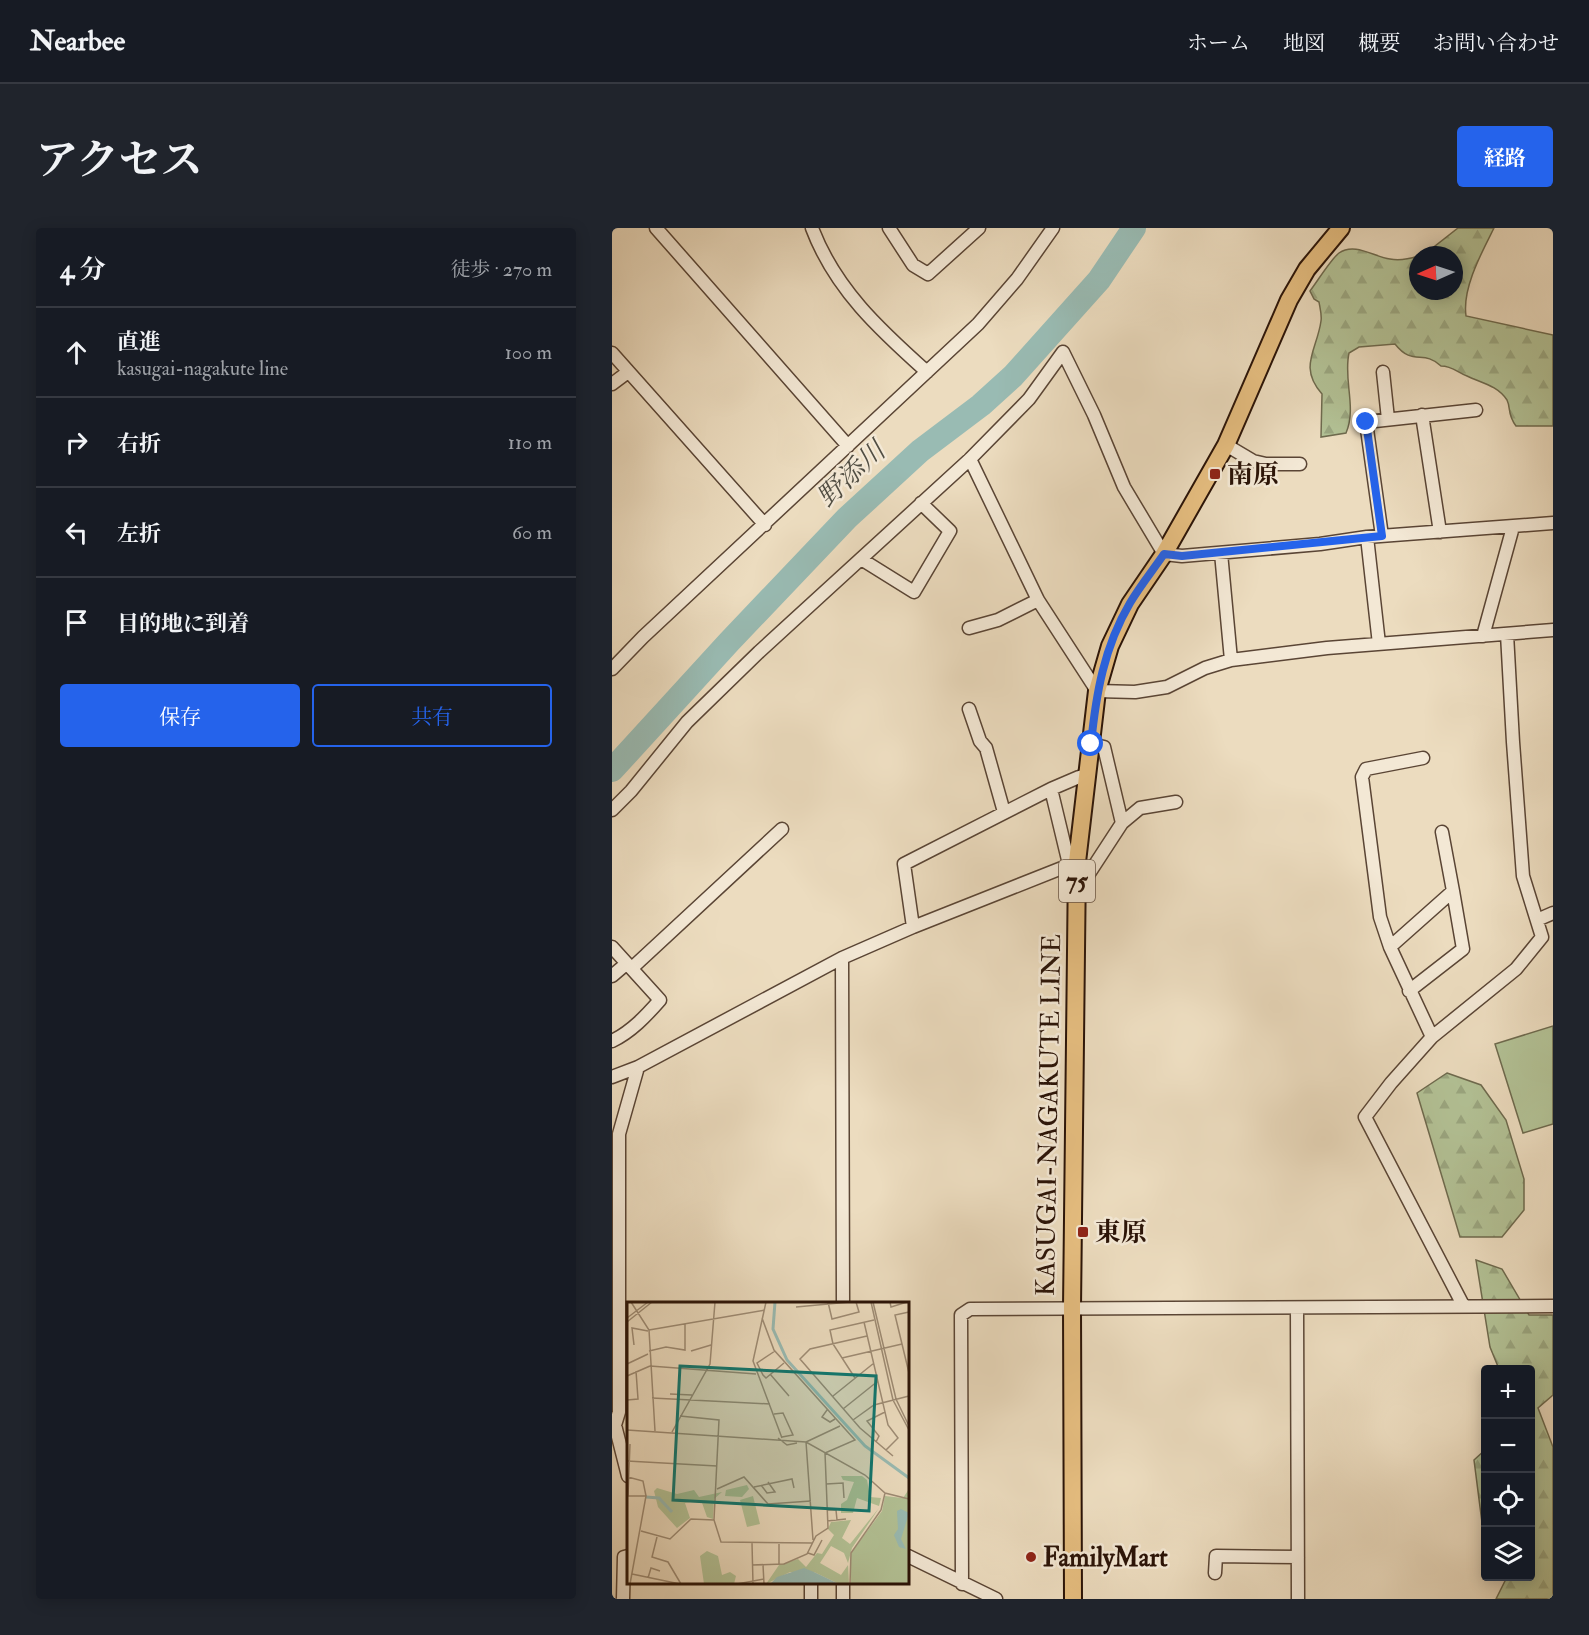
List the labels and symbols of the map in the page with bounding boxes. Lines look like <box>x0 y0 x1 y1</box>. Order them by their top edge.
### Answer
north arrow <box>1409 246 1463 300</box>
route end <box>1352 408 1378 434</box>
water label: 野添川 <box>810 433 894 514</box>
place label: 南原 <box>1227 459 1279 491</box>
marker: 南原 <box>1208 467 1222 481</box>
route start <box>1077 730 1103 756</box>
road number: 75 <box>1059 860 1095 902</box>
street label: KASUGAI-NAGAKUTE LINE <box>1030 934 1068 1296</box>
place label: 東原 <box>1095 1217 1147 1249</box>
marker: 東原 <box>1076 1225 1090 1239</box>
inset map <box>627 1302 909 1584</box>
place label: FamilyMart <box>1043 1542 1168 1575</box>
marker: FamilyMart <box>1024 1550 1038 1564</box>

